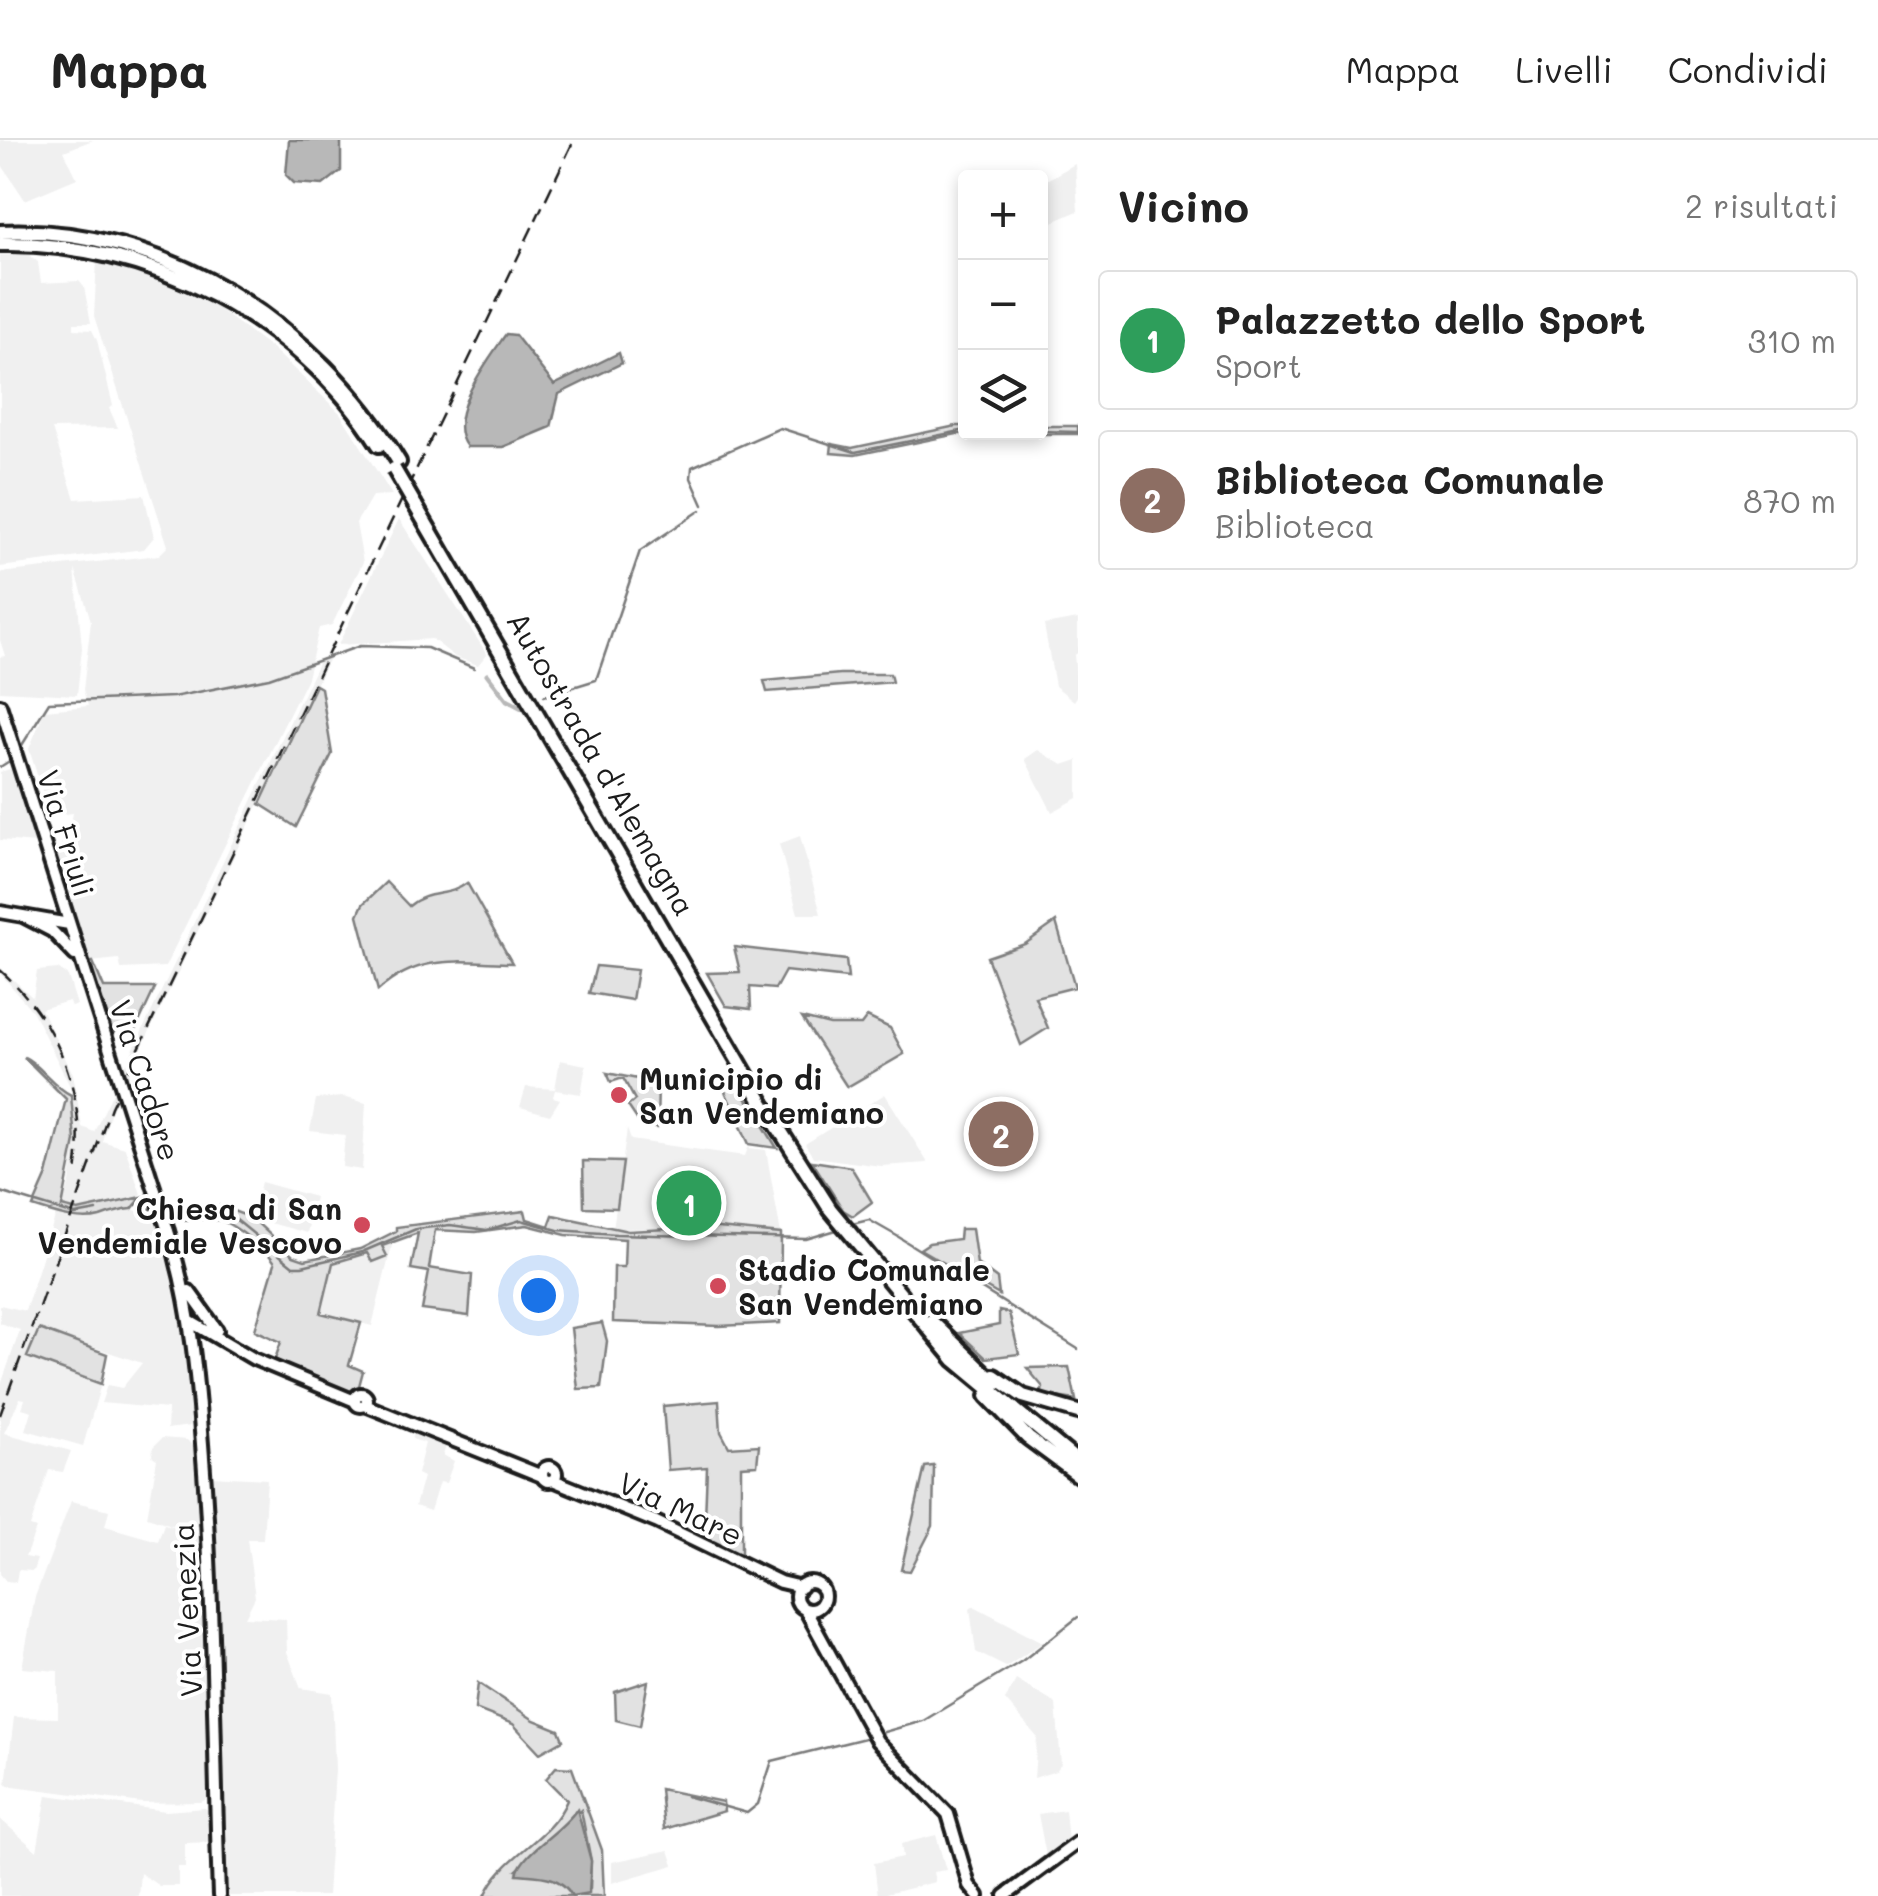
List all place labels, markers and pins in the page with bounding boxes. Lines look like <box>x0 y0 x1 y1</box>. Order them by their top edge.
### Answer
place label: Municipio di San Vendemiano <box>639 1058 884 1132</box>
marker: Municipio di San Vendemiano <box>608 1084 630 1106</box>
pin: 2 <box>968 1096 1034 1172</box>
pin: 1 <box>656 1166 722 1240</box>
place label: Chiesa di San Vendemiale Vescovo <box>38 1188 342 1262</box>
marker: Chiesa di San Vendemiale Vescovo <box>351 1214 373 1236</box>
place label: Stadio Comunale San Vendemiano <box>738 1249 990 1323</box>
marker: Stadio Comunale San Vendemiano <box>707 1275 729 1297</box>

